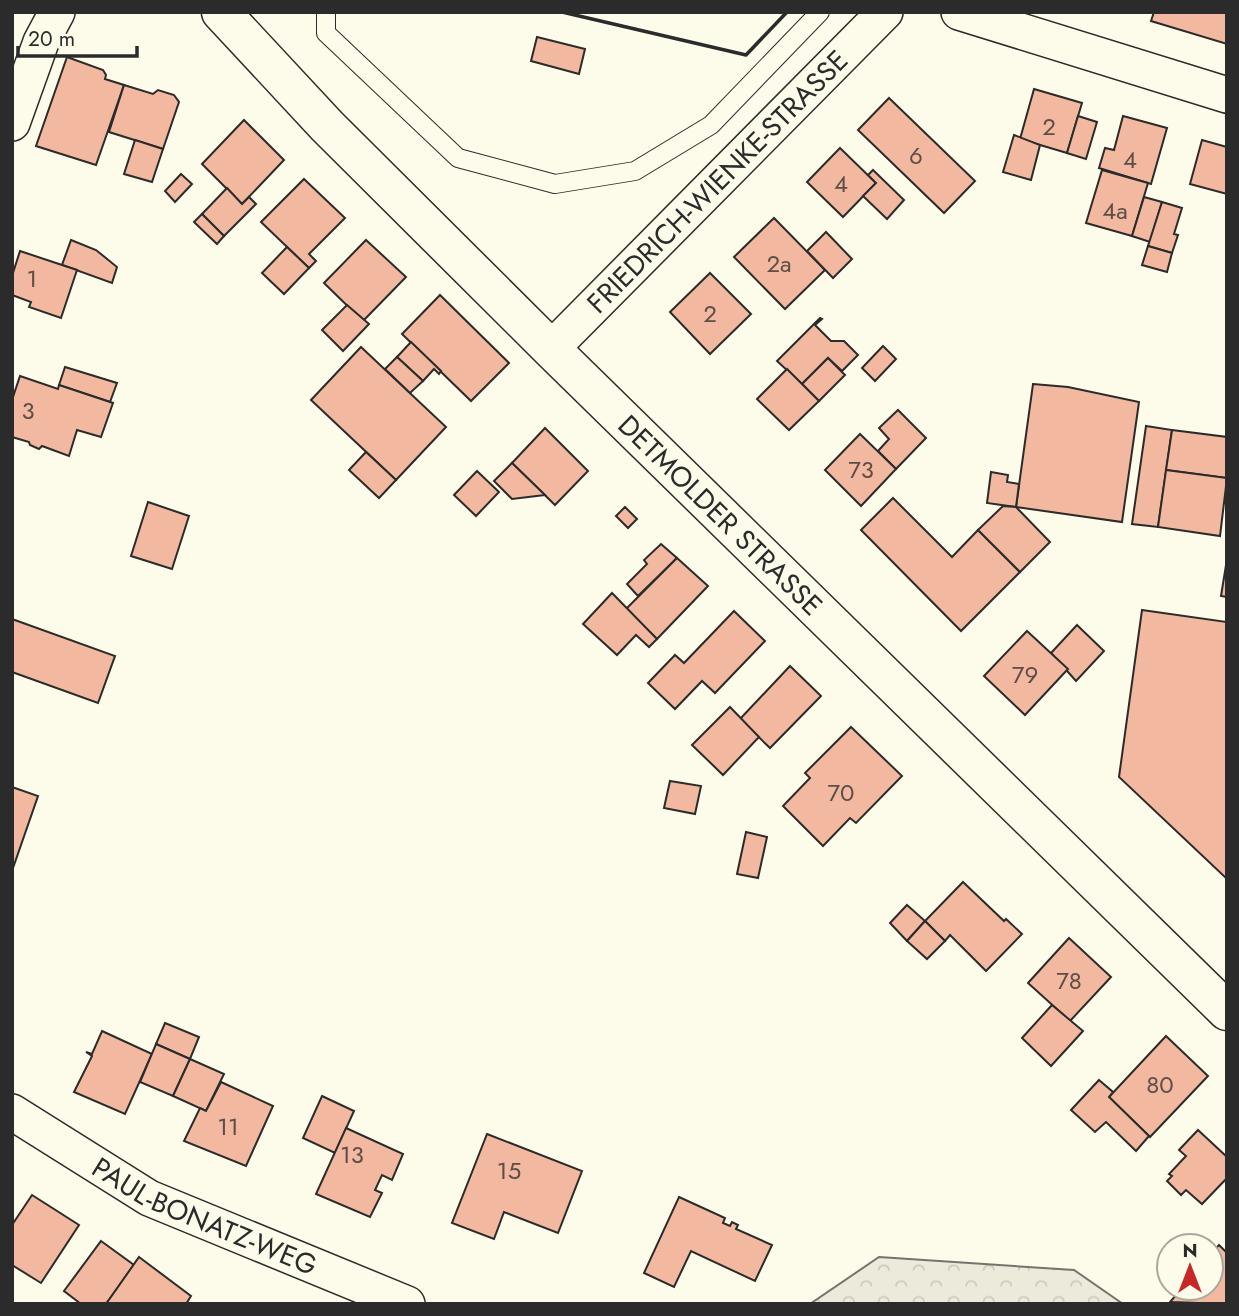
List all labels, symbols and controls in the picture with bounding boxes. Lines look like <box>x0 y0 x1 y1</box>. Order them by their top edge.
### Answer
scale bar <box>18 14 136 58</box>
text: 20 m <box>28 24 75 54</box>
street label: FRIEDRICH-WIENKE-STRASSE <box>577 40 857 322</box>
house number: 2 <box>1042 109 1056 144</box>
house number: 6 <box>909 138 923 173</box>
house number: 4 <box>1123 142 1137 177</box>
house number: 4 <box>834 166 848 201</box>
house number: 4a <box>1102 193 1128 228</box>
house number: 2a <box>766 246 792 281</box>
house number: 1 <box>27 261 37 296</box>
house number: 2 <box>703 296 717 331</box>
house number: 3 <box>21 393 35 428</box>
street label: DETMOLDER STRASSE <box>609 405 832 625</box>
house number: 73 <box>848 452 874 487</box>
house number: 79 <box>1012 657 1038 692</box>
house number: 70 <box>828 775 855 810</box>
house number: 78 <box>1056 963 1082 998</box>
house number: 80 <box>1146 1067 1174 1102</box>
house number: 11 <box>217 1109 239 1144</box>
house number: 13 <box>340 1137 364 1172</box>
street label: PAUL-BONATZ-WEG <box>84 1147 323 1285</box>
house number: 15 <box>497 1153 521 1188</box>
north arrow <box>1155 1232 1225 1302</box>
text: N <box>1182 1237 1198 1264</box>

